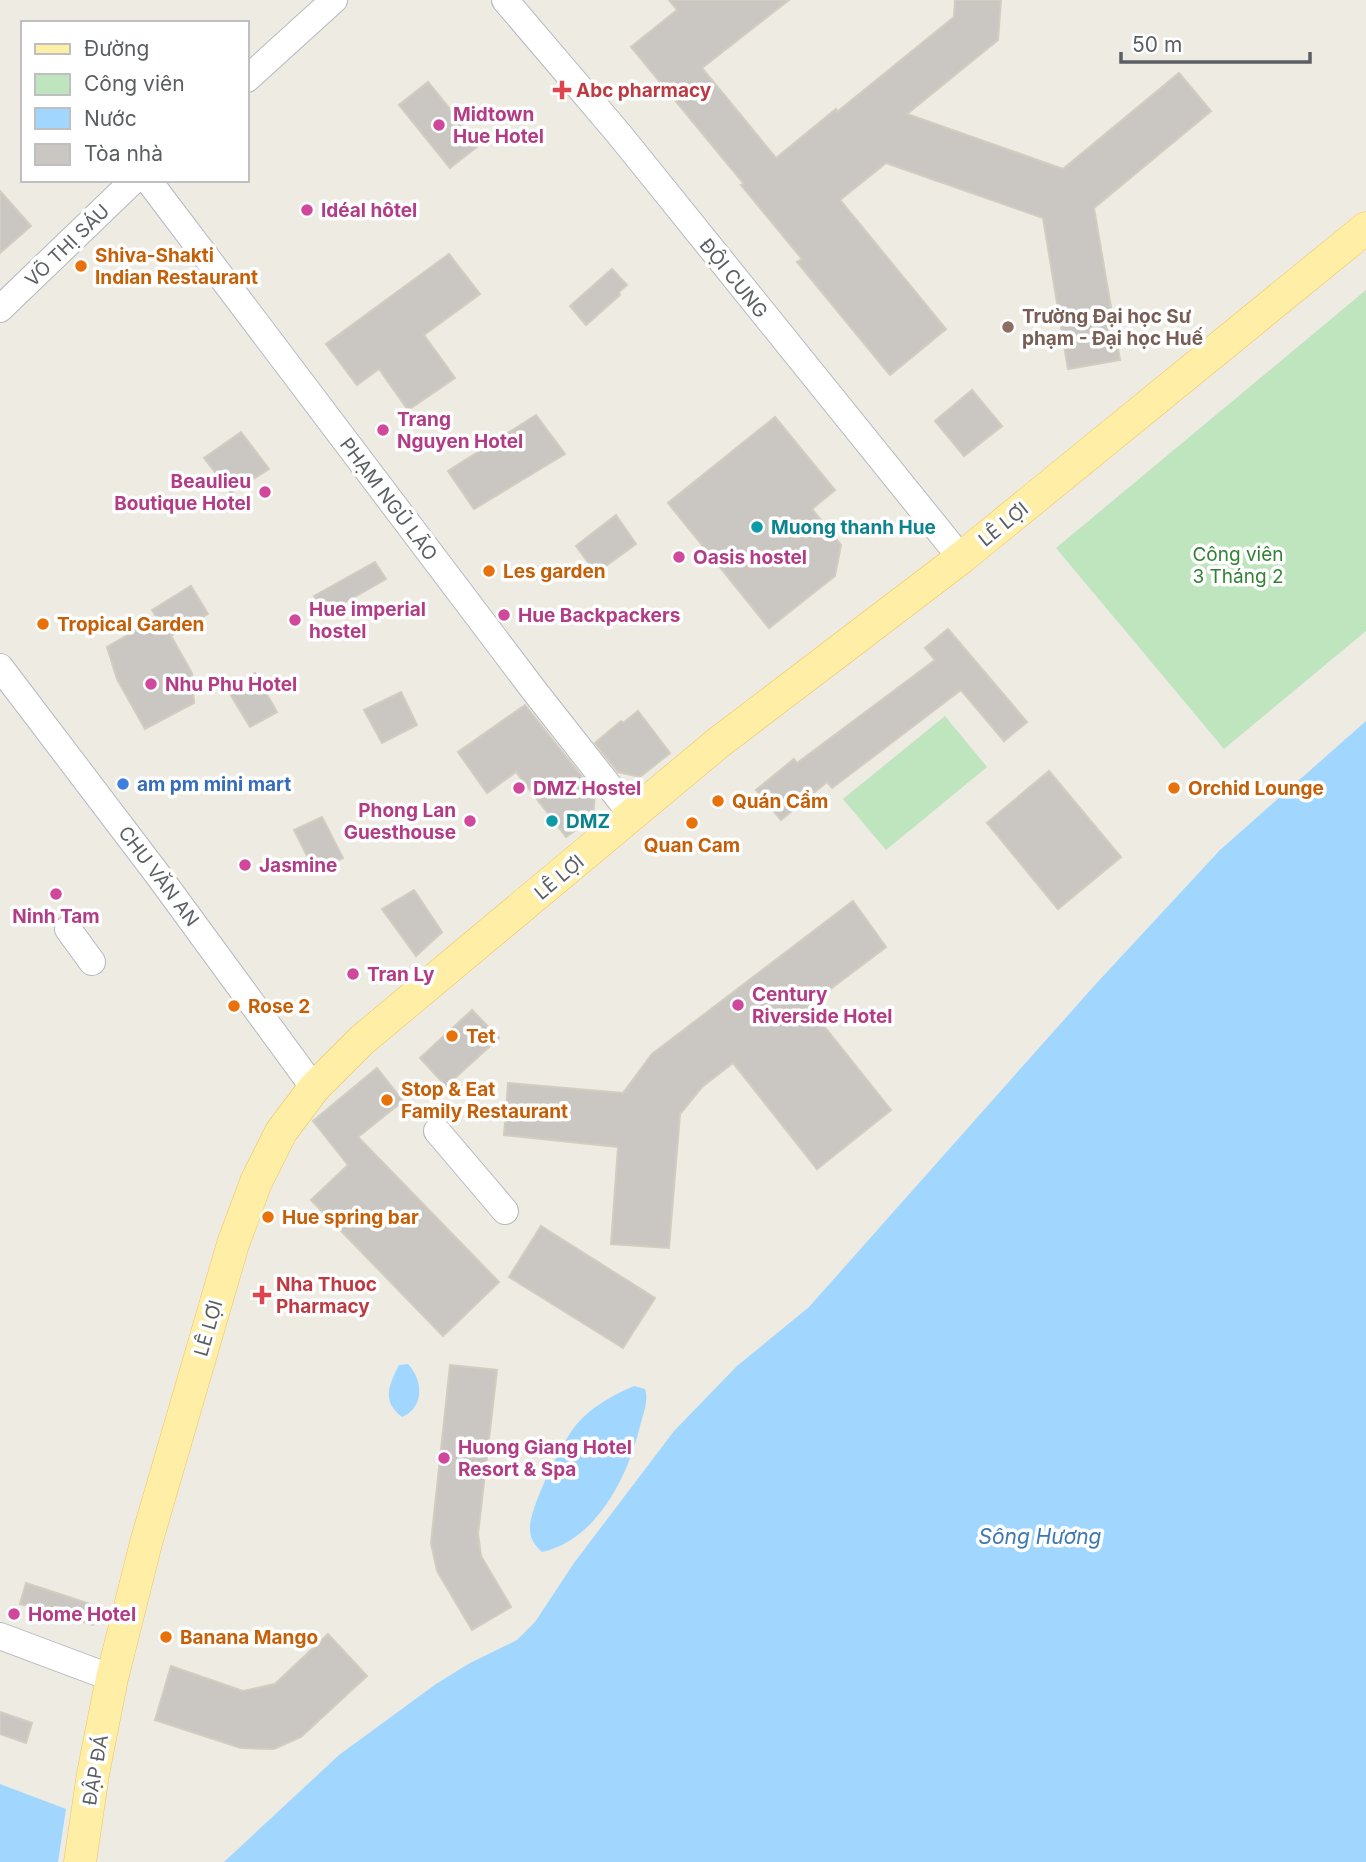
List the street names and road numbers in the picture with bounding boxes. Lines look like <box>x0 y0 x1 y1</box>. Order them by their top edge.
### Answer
street label: VÕ THỊ SÁU <box>20 199 114 291</box>
street label: ĐỘI CUNG <box>695 234 773 323</box>
street label: PHẠM NGŨ LÃO <box>335 433 442 565</box>
street label: LÊ LỢI <box>974 497 1033 551</box>
street label: CHU VĂN AN <box>113 821 205 931</box>
street label: LÊ LỢI <box>530 850 589 905</box>
street label: LÊ LỢI <box>190 1297 227 1359</box>
street label: ĐẬP ĐÁ <box>77 1733 113 1807</box>

